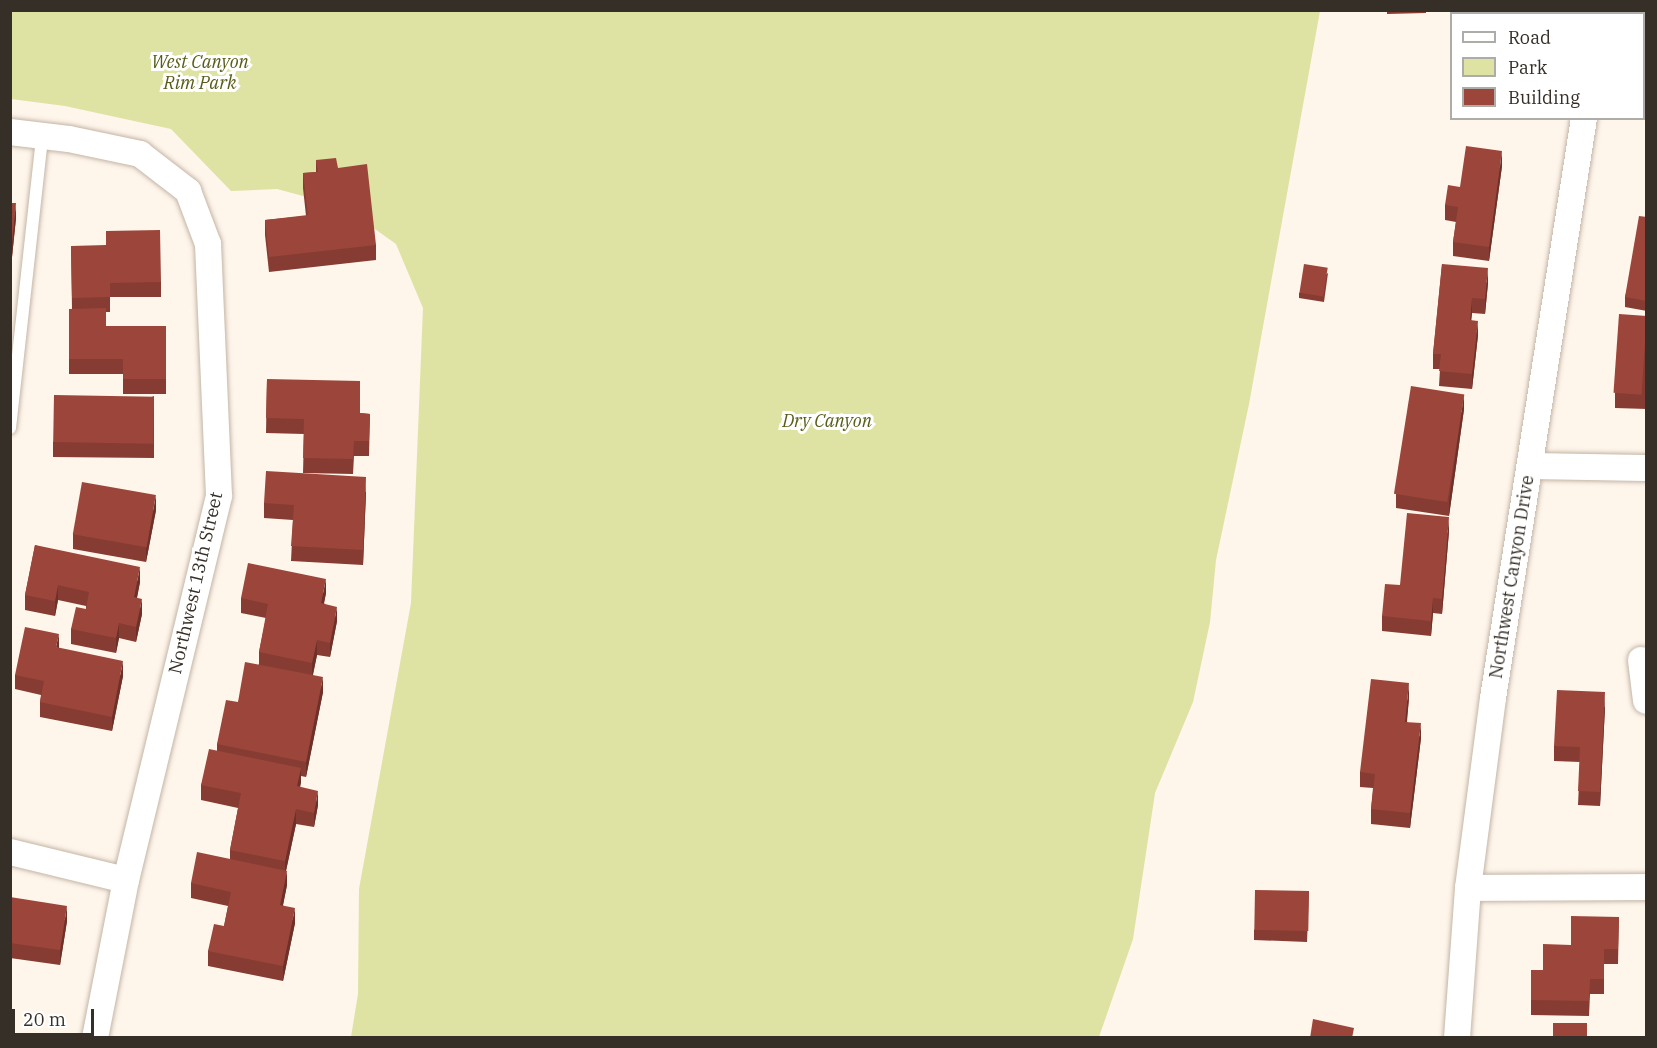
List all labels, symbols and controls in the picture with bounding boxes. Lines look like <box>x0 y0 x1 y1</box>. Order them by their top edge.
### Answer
legend <box>1450 12 1645 120</box>
text: Road <box>1508 26 1551 49</box>
park label: West Canyon Rim Park <box>151 52 249 94</box>
text: Park <box>1508 56 1547 79</box>
text: Building <box>1508 86 1580 109</box>
park label: Dry Canyon <box>782 410 872 432</box>
street label: Northwest Canyon Drive <box>1485 474 1539 680</box>
street label: Northwest 13th Street <box>165 490 227 676</box>
scale bar <box>15 997 98 1035</box>
text: 20 m <box>23 1008 66 1031</box>

